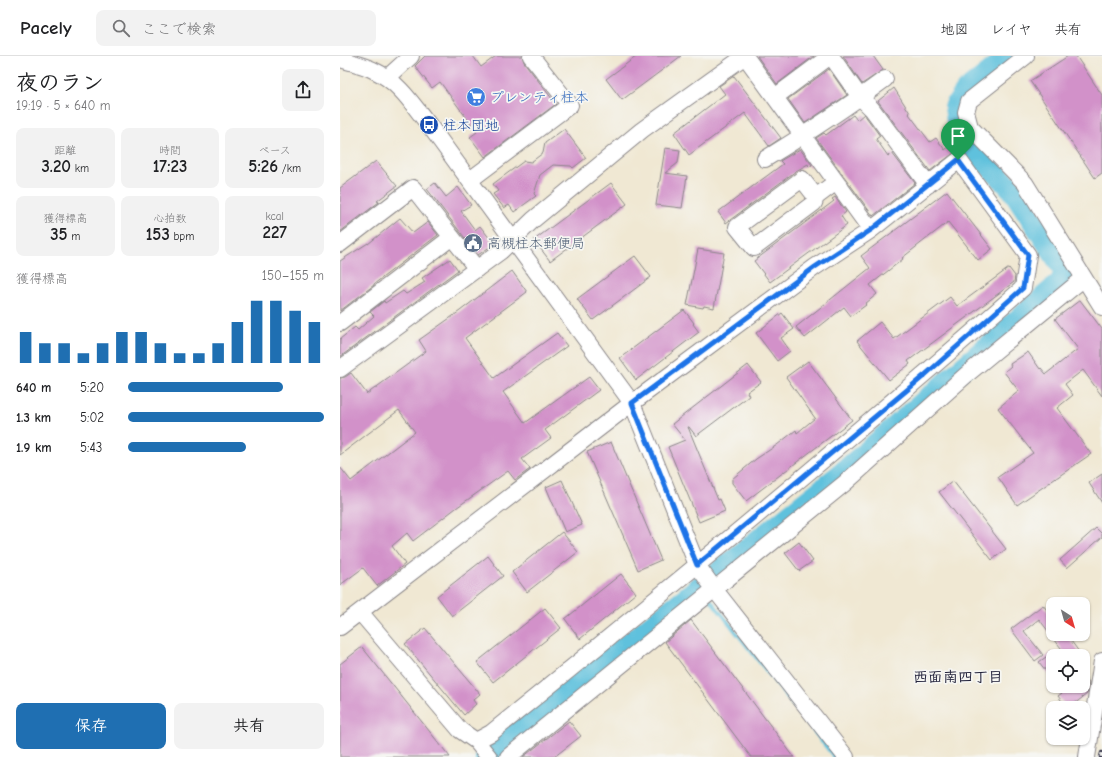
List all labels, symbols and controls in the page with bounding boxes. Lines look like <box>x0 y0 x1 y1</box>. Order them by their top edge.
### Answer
search box <box>96 10 376 46</box>
text: Pacely <box>20 17 72 39</box>
icon: search <box>110 17 132 39</box>
text: ここで検索 <box>142 20 217 38</box>
text: 地図 <box>941 21 969 38</box>
text: レイヤ <box>991 21 1032 38</box>
text: 共有 <box>1054 21 1082 38</box>
button: share <box>282 69 324 111</box>
text: 夜のラン <box>16 70 104 96</box>
supermarket icon: プレンティ柱本 <box>465 86 487 108</box>
place label: プレンティ柱本 <box>490 89 589 106</box>
text: 19:19 · 5 × 640 m <box>16 98 110 113</box>
bus stop icon: 柱本団地 <box>418 114 440 136</box>
place label: 柱本団地 <box>443 117 499 134</box>
pin <box>941 119 975 160</box>
icon: arrive <box>947 125 969 147</box>
text: 距離 <box>54 144 76 157</box>
text: 時間 <box>159 144 181 157</box>
text: ペース <box>258 144 291 157</box>
text: 3.20 <box>41 157 71 176</box>
text: 17:23 <box>153 157 187 176</box>
text: 5:26 <box>248 157 278 176</box>
text: km <box>71 162 89 175</box>
text: /km <box>278 162 301 175</box>
text: kcal <box>265 210 284 223</box>
text: 獲得標高 <box>43 212 87 225</box>
text: 心拍数 <box>153 212 186 225</box>
text: 227 <box>262 223 287 242</box>
text: 35 <box>50 225 68 244</box>
text: 153 <box>146 225 170 244</box>
text: m <box>68 230 80 243</box>
text: bpm <box>170 230 194 243</box>
public building icon: 高槻柱本郵便局 <box>462 232 484 254</box>
place label: 高槻柱本郵便局 <box>487 235 585 252</box>
text: 150–155 m <box>262 268 324 283</box>
text: 獲得標高 <box>16 271 68 286</box>
text: 640 m <box>16 380 51 395</box>
text: 5:20 <box>80 380 104 395</box>
text: 1.3 km <box>16 410 51 425</box>
text: 5:02 <box>80 410 104 425</box>
text: 1.9 km <box>16 440 52 455</box>
text: 5:43 <box>80 440 102 455</box>
north arrow <box>1046 597 1090 641</box>
map controls <box>1046 597 1090 745</box>
button: locate <box>1046 649 1090 693</box>
district label: 西面南四丁目 <box>913 668 1003 686</box>
button: layers <box>1046 701 1090 745</box>
button: 保存 <box>16 703 166 749</box>
button: 共有 <box>174 703 324 749</box>

